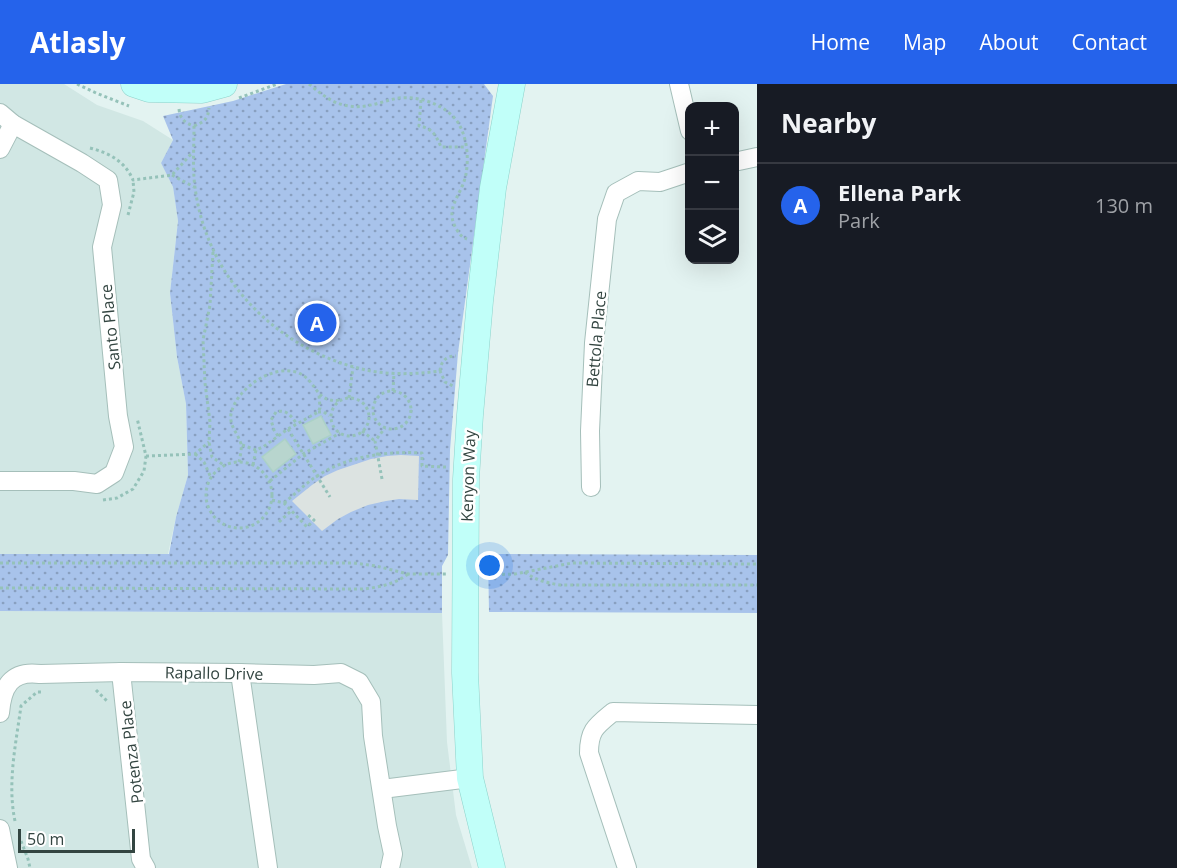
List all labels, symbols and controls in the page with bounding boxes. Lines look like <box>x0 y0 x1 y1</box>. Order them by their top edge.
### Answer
text: Atlasly <box>30 23 125 61</box>
text: Home <box>811 28 870 56</box>
text: Map <box>903 28 946 56</box>
text: About <box>979 28 1039 56</box>
text: Contact <box>1072 28 1147 56</box>
map controls <box>685 102 739 264</box>
button: + <box>685 102 739 156</box>
text: Nearby <box>781 105 876 141</box>
button: − <box>685 156 739 210</box>
text: Ellena Park <box>838 177 961 207</box>
text: A <box>794 192 807 219</box>
text: 130 m <box>1095 192 1153 219</box>
text: Park <box>838 207 880 234</box>
button: layers <box>685 210 739 264</box>
street label: Santo Place <box>95 283 125 371</box>
street label: Bettola Place <box>581 290 611 388</box>
pin: A <box>298 300 336 346</box>
street label: Kenyon Way <box>455 429 481 522</box>
your location <box>475 551 504 580</box>
street label: Rapallo Drive <box>165 661 263 685</box>
street label: Potenza Place <box>114 699 148 805</box>
scale bar <box>18 826 135 854</box>
text: 50 m <box>27 828 64 850</box>

